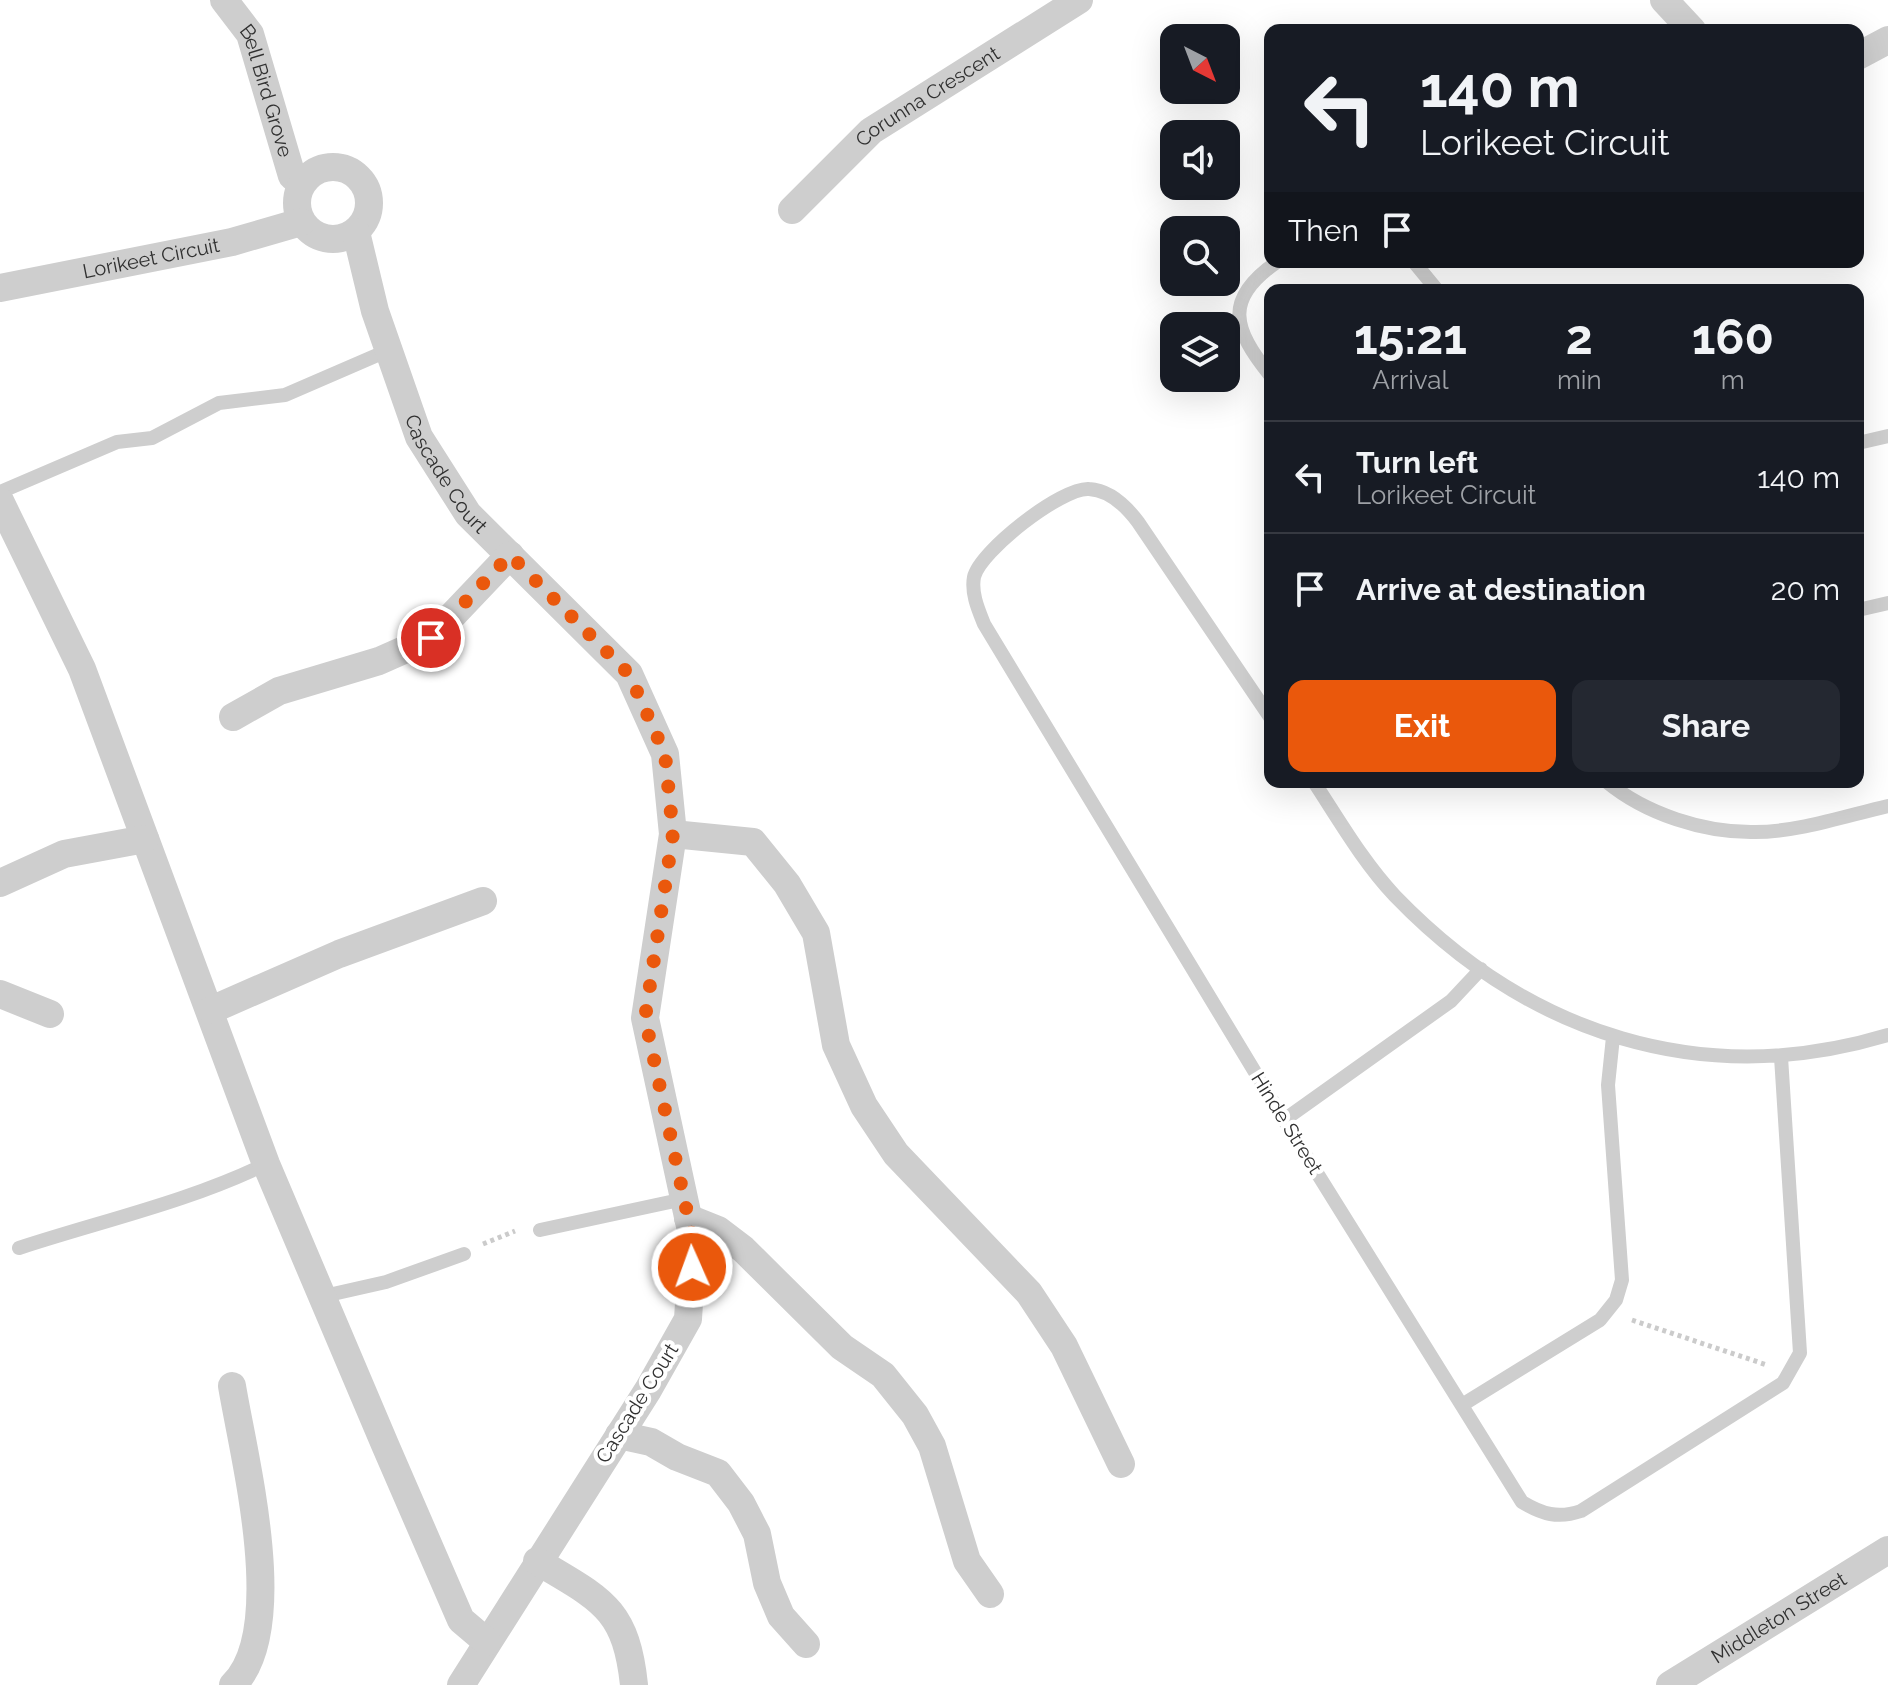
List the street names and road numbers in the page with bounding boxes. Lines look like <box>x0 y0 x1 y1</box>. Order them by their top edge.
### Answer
street label: Bell Bird Grove <box>235 19 298 160</box>
street label: Corunna Crescent <box>850 41 1004 152</box>
street label: Lorikeet Circuit <box>81 233 222 283</box>
street label: Cascade Court <box>400 411 493 539</box>
street label: Hinde Street <box>1246 1068 1328 1179</box>
street label: Cascade Court <box>591 1338 684 1467</box>
street label: Middleton Street <box>1707 1567 1851 1669</box>

